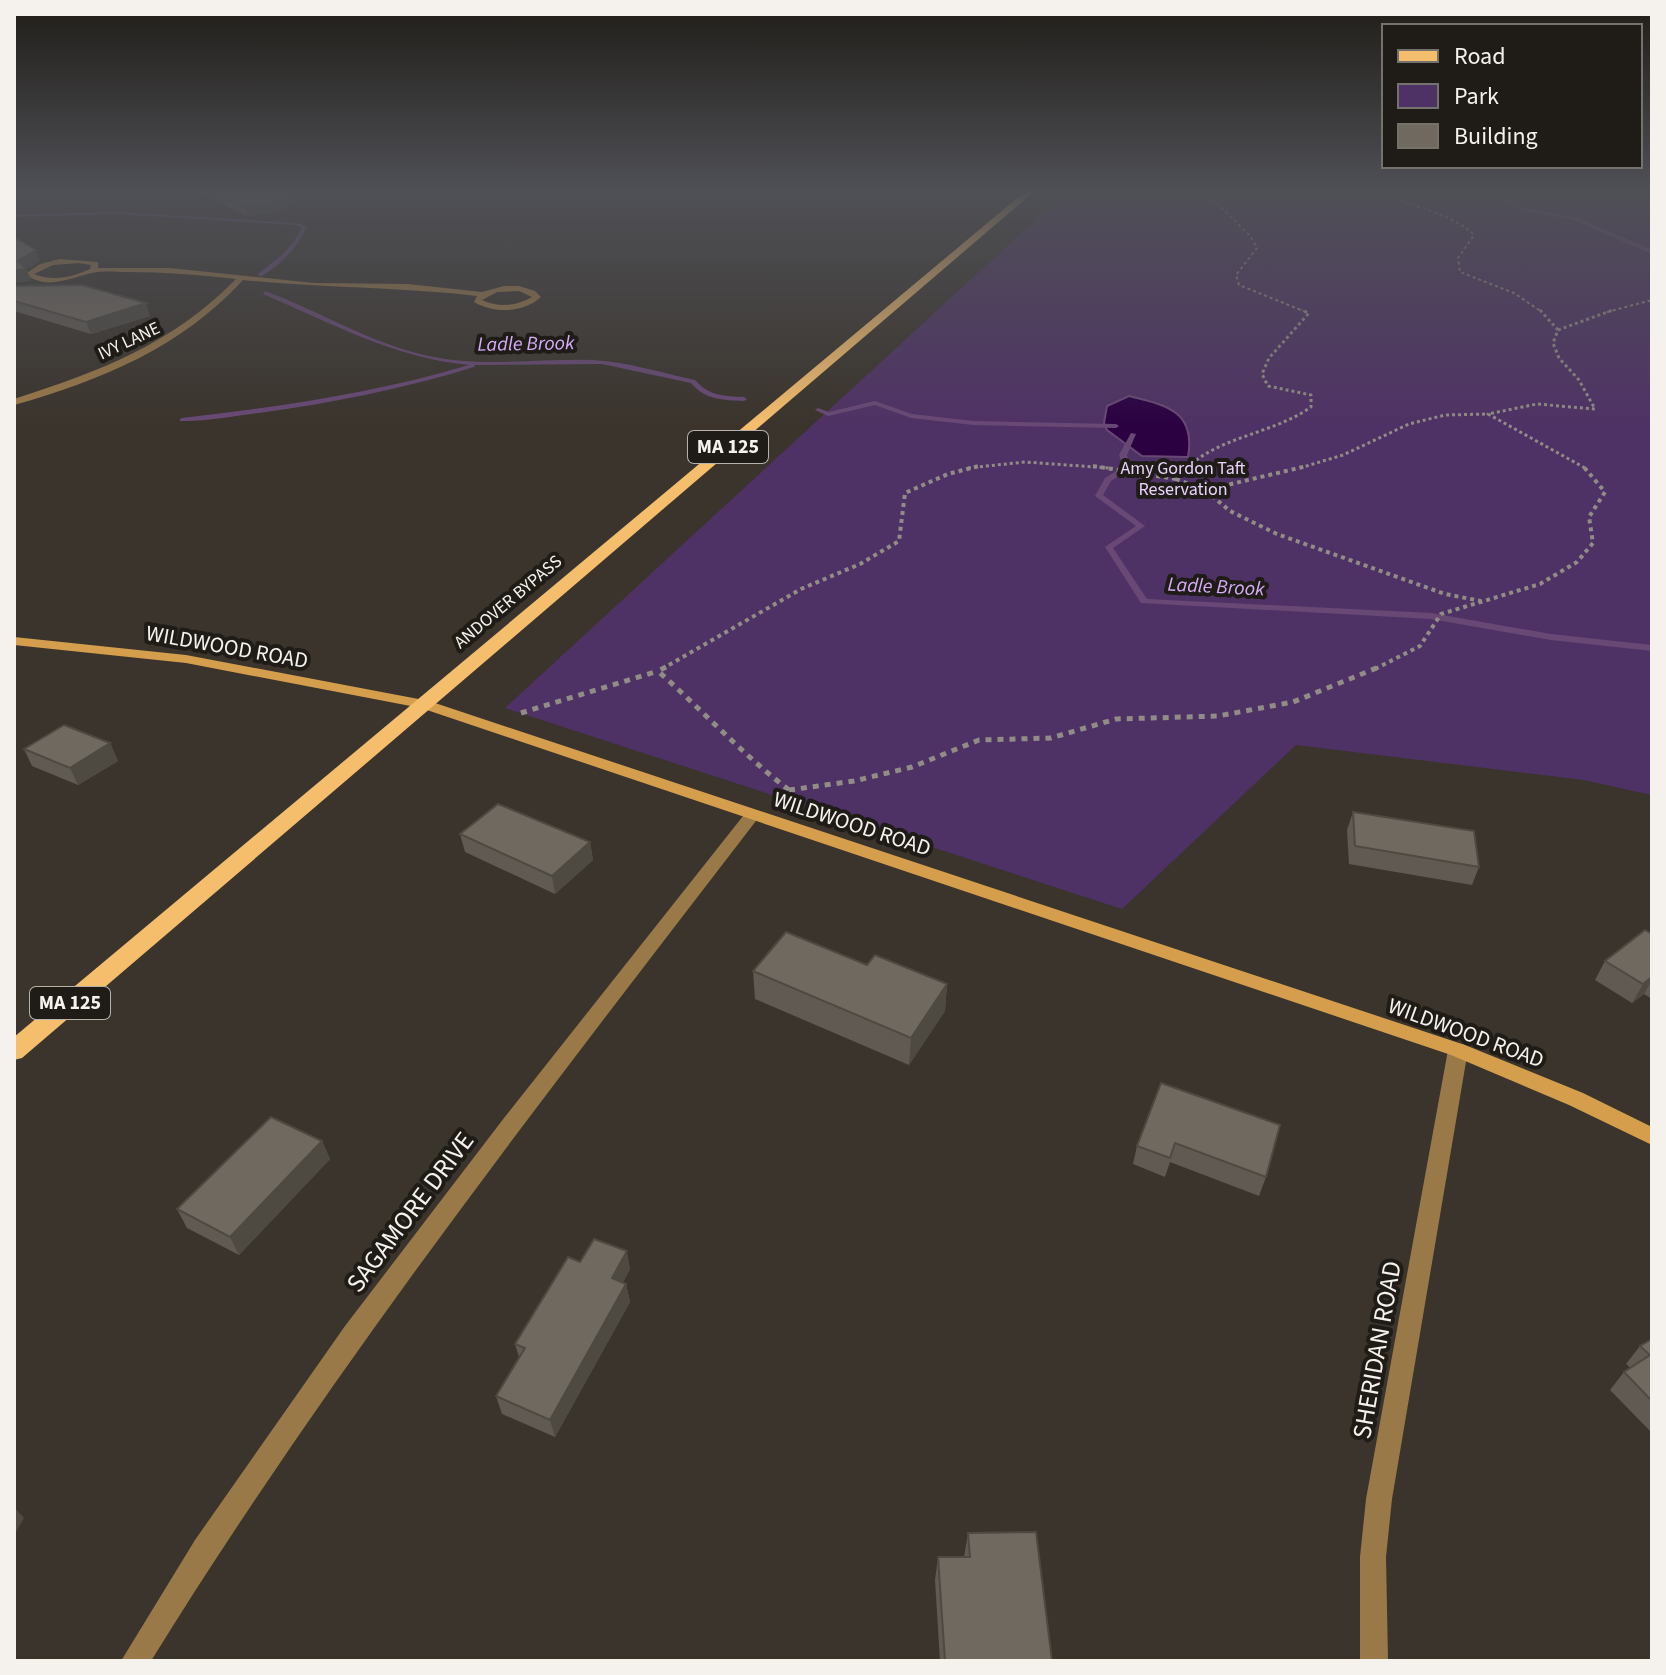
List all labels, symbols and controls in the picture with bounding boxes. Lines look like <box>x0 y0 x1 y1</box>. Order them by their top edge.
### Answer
legend <box>1382 24 1642 168</box>
text: Road <box>1454 39 1506 74</box>
text: Park <box>1454 79 1499 114</box>
text: Building <box>1454 119 1538 154</box>
street label: IVY LANE <box>94 316 164 366</box>
water label: Ladle Brook <box>477 329 575 359</box>
road number: MA 125 <box>688 431 768 463</box>
park label: Amy Gordon Taft Reservation <box>1121 456 1246 502</box>
street label: ANDOVER BYPASS <box>449 549 567 655</box>
water label: Ladle Brook <box>1167 570 1266 604</box>
street label: WILDWOOD ROAD <box>144 617 310 677</box>
street label: WILDWOOD ROAD <box>769 783 935 865</box>
road number: MA 125 <box>30 987 110 1019</box>
street label: WILDWOOD ROAD <box>1384 990 1548 1076</box>
street label: SAGAMORE DRIVE <box>337 1124 483 1300</box>
street label: SHERIDAN ROAD <box>1343 1258 1411 1442</box>

